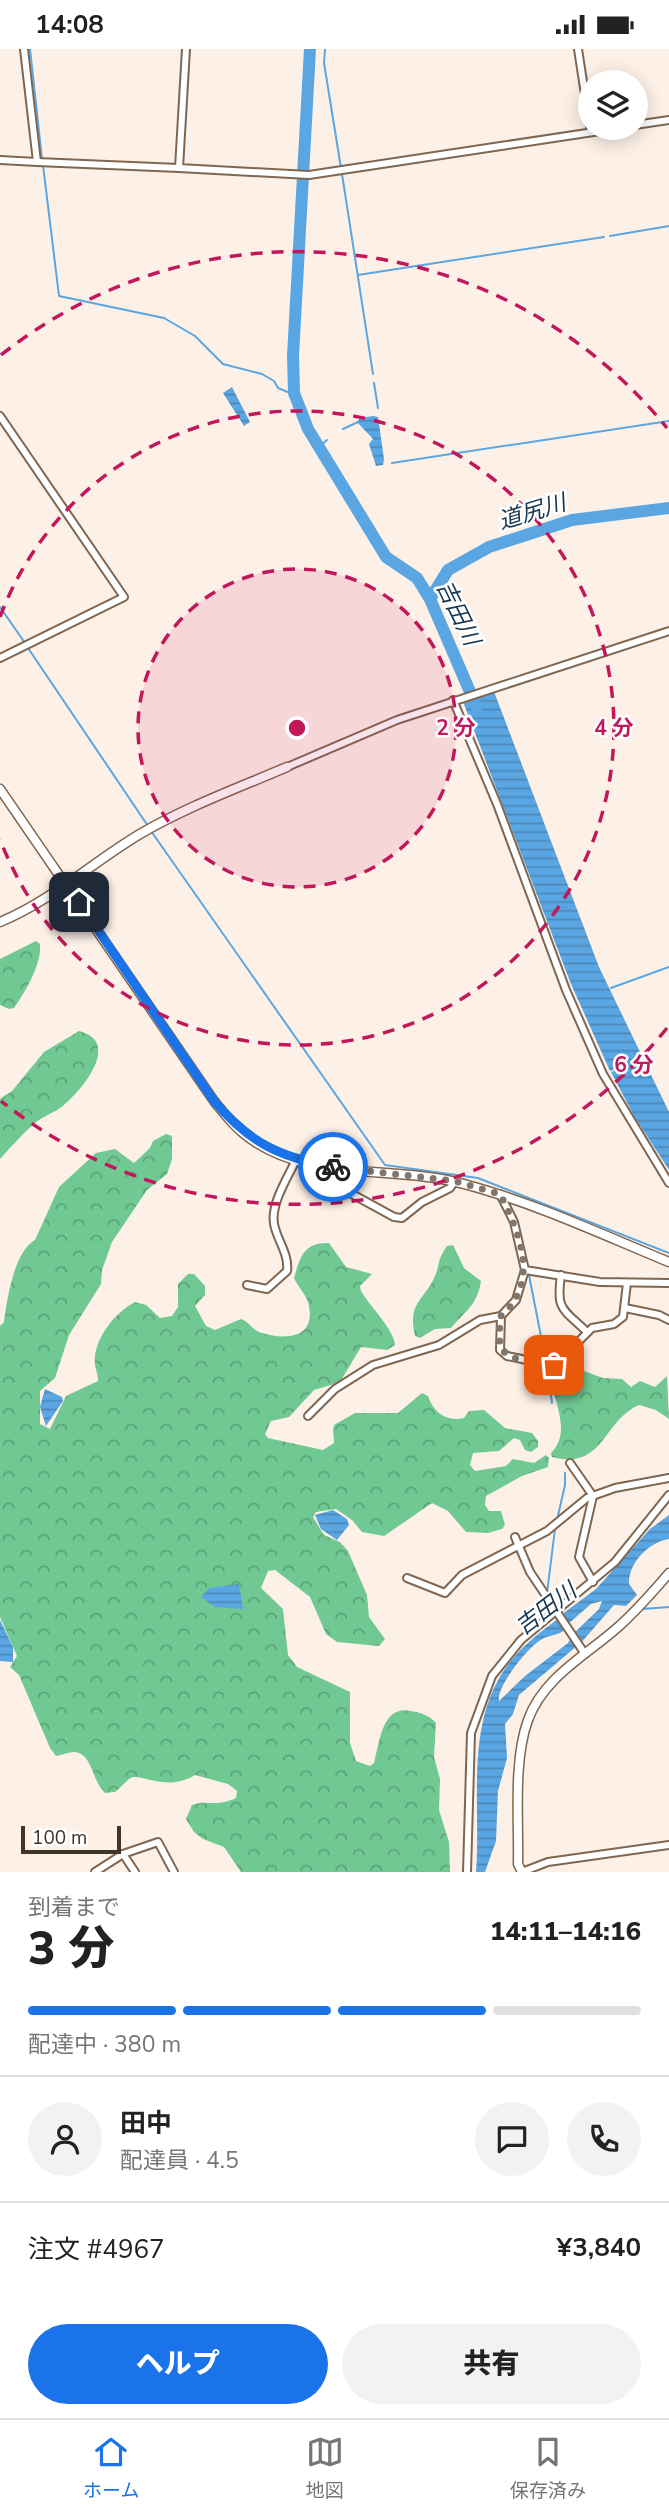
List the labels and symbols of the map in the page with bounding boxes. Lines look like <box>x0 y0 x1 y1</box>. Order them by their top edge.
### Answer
water label: 道尻川 <box>494 486 572 537</box>
water label: 吉田川 <box>429 575 488 653</box>
text: 2 分 <box>436 714 476 742</box>
text: 4 分 <box>594 714 634 742</box>
centre of rings <box>285 716 309 740</box>
pin <box>49 872 109 932</box>
text: 6 分 <box>614 1051 654 1079</box>
courier <box>298 1132 368 1202</box>
pin <box>524 1335 584 1395</box>
water label: 吉田川 <box>509 1574 585 1642</box>
scale bar <box>21 1823 121 1855</box>

